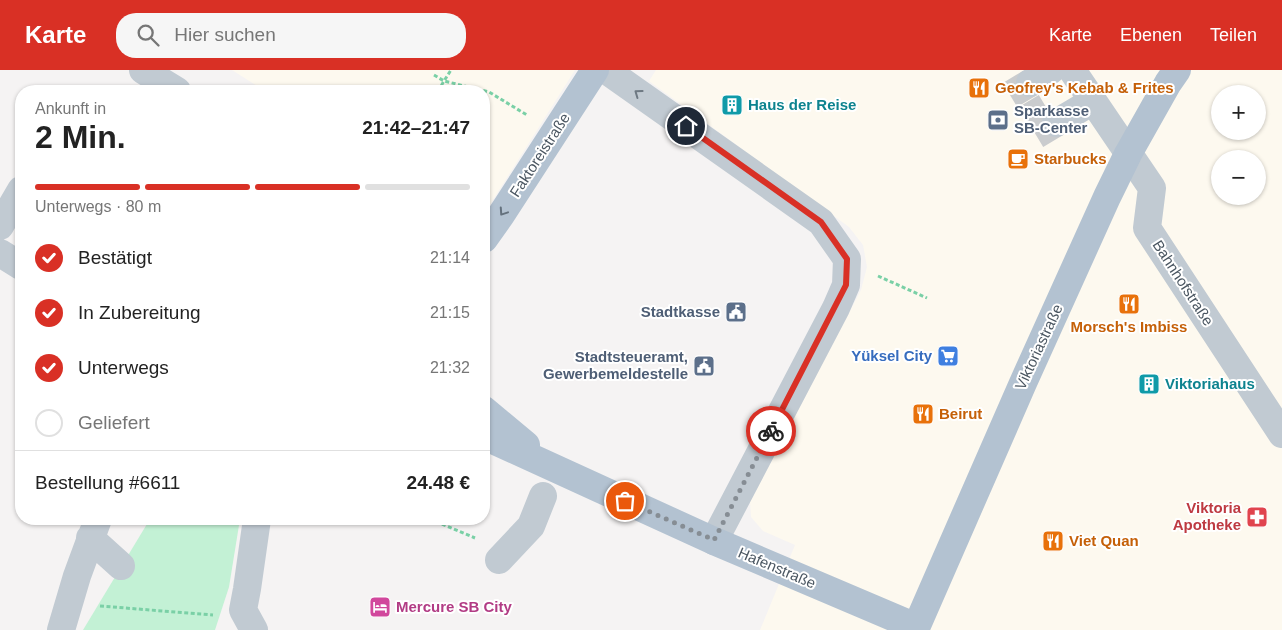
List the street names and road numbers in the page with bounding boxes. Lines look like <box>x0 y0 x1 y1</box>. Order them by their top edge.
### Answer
street label: Faktoreistraße <box>506 110 573 200</box>
street label: Bahnhofstraße <box>1149 237 1217 329</box>
street label: Viktoriastraße <box>1011 301 1066 392</box>
street label: Hafenstraße <box>736 544 819 591</box>

